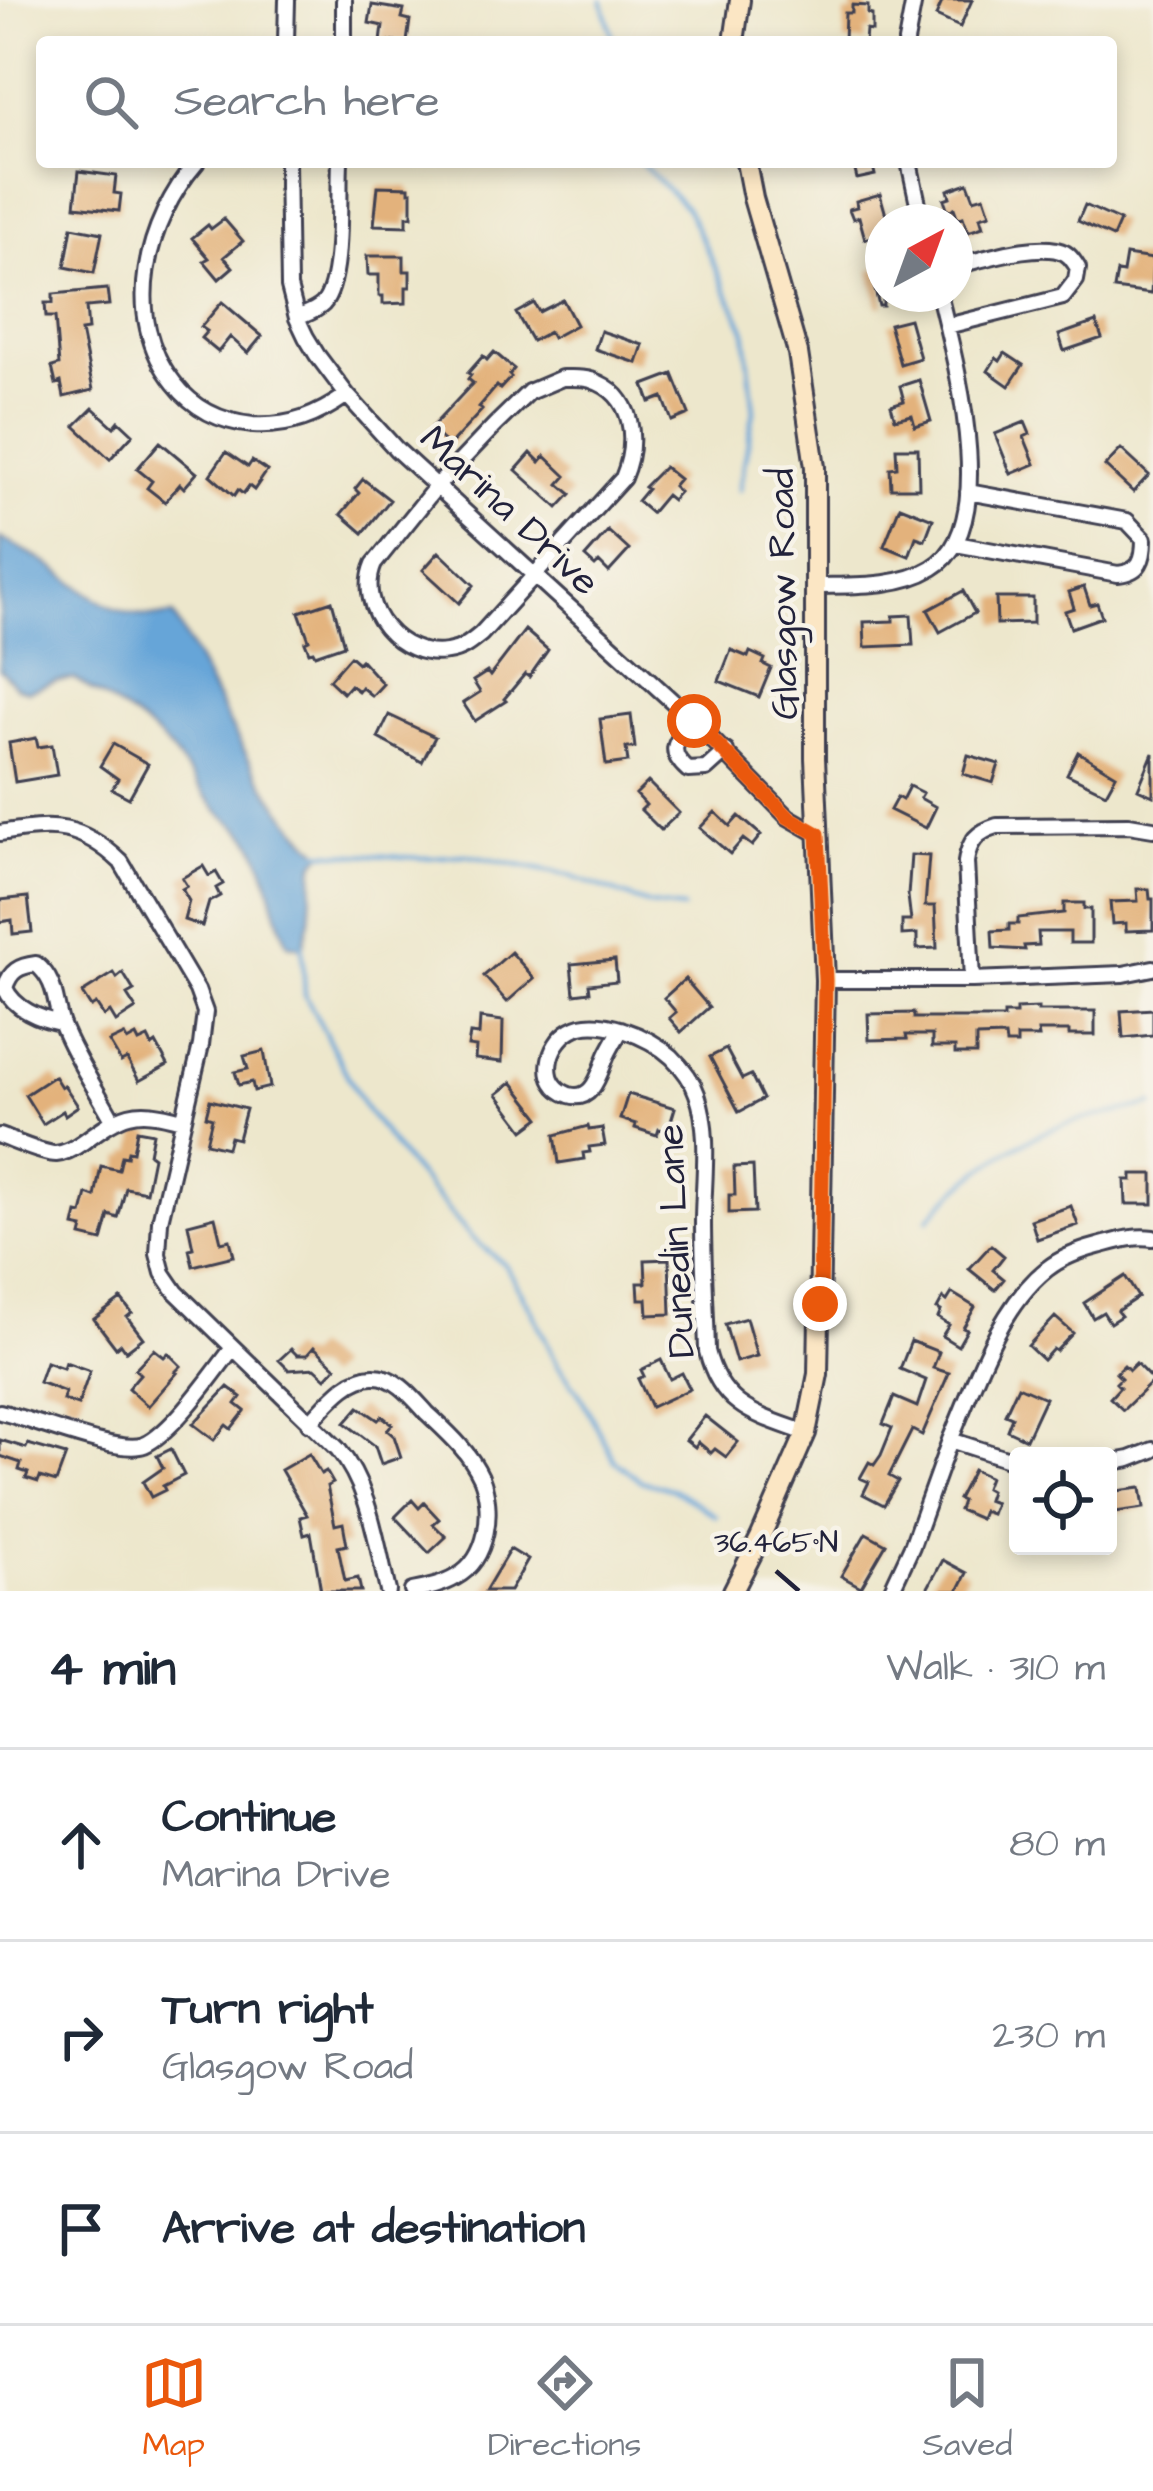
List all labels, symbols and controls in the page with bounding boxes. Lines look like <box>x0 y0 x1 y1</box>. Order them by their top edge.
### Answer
search box <box>36 36 1117 168</box>
icon: search <box>78 69 144 135</box>
text: Search here <box>174 71 440 133</box>
north arrow <box>865 204 973 312</box>
street label: Marina Drive <box>407 414 611 609</box>
street label: Glasgow Road <box>755 468 813 720</box>
route start <box>667 694 721 748</box>
street label: Dunedin Lane <box>644 1123 710 1359</box>
route end <box>793 1277 847 1331</box>
map controls <box>1009 1447 1117 1555</box>
button: locate <box>1009 1447 1117 1555</box>
text: 36.465°N <box>714 1522 838 1564</box>
text: 4 min <box>48 1634 176 1705</box>
text: Walk · 310 m <box>886 1642 1105 1696</box>
text: Continue <box>162 1787 336 1849</box>
icon: ahead <box>48 1812 114 1878</box>
text: 80 m <box>1009 1818 1105 1872</box>
text: Marina Drive <box>162 1849 391 1903</box>
text: Turn right <box>162 1979 374 2041</box>
icon: right <box>48 2004 114 2070</box>
text: 230 m <box>992 2010 1105 2064</box>
text: Glasgow Road <box>162 2041 413 2095</box>
icon: arrive <box>48 2196 114 2262</box>
text: Arrive at destination <box>162 2198 585 2260</box>
tab: Map <box>141 2350 207 2468</box>
tab: Directions <box>488 2350 641 2468</box>
tab: Saved <box>922 2350 1012 2468</box>

